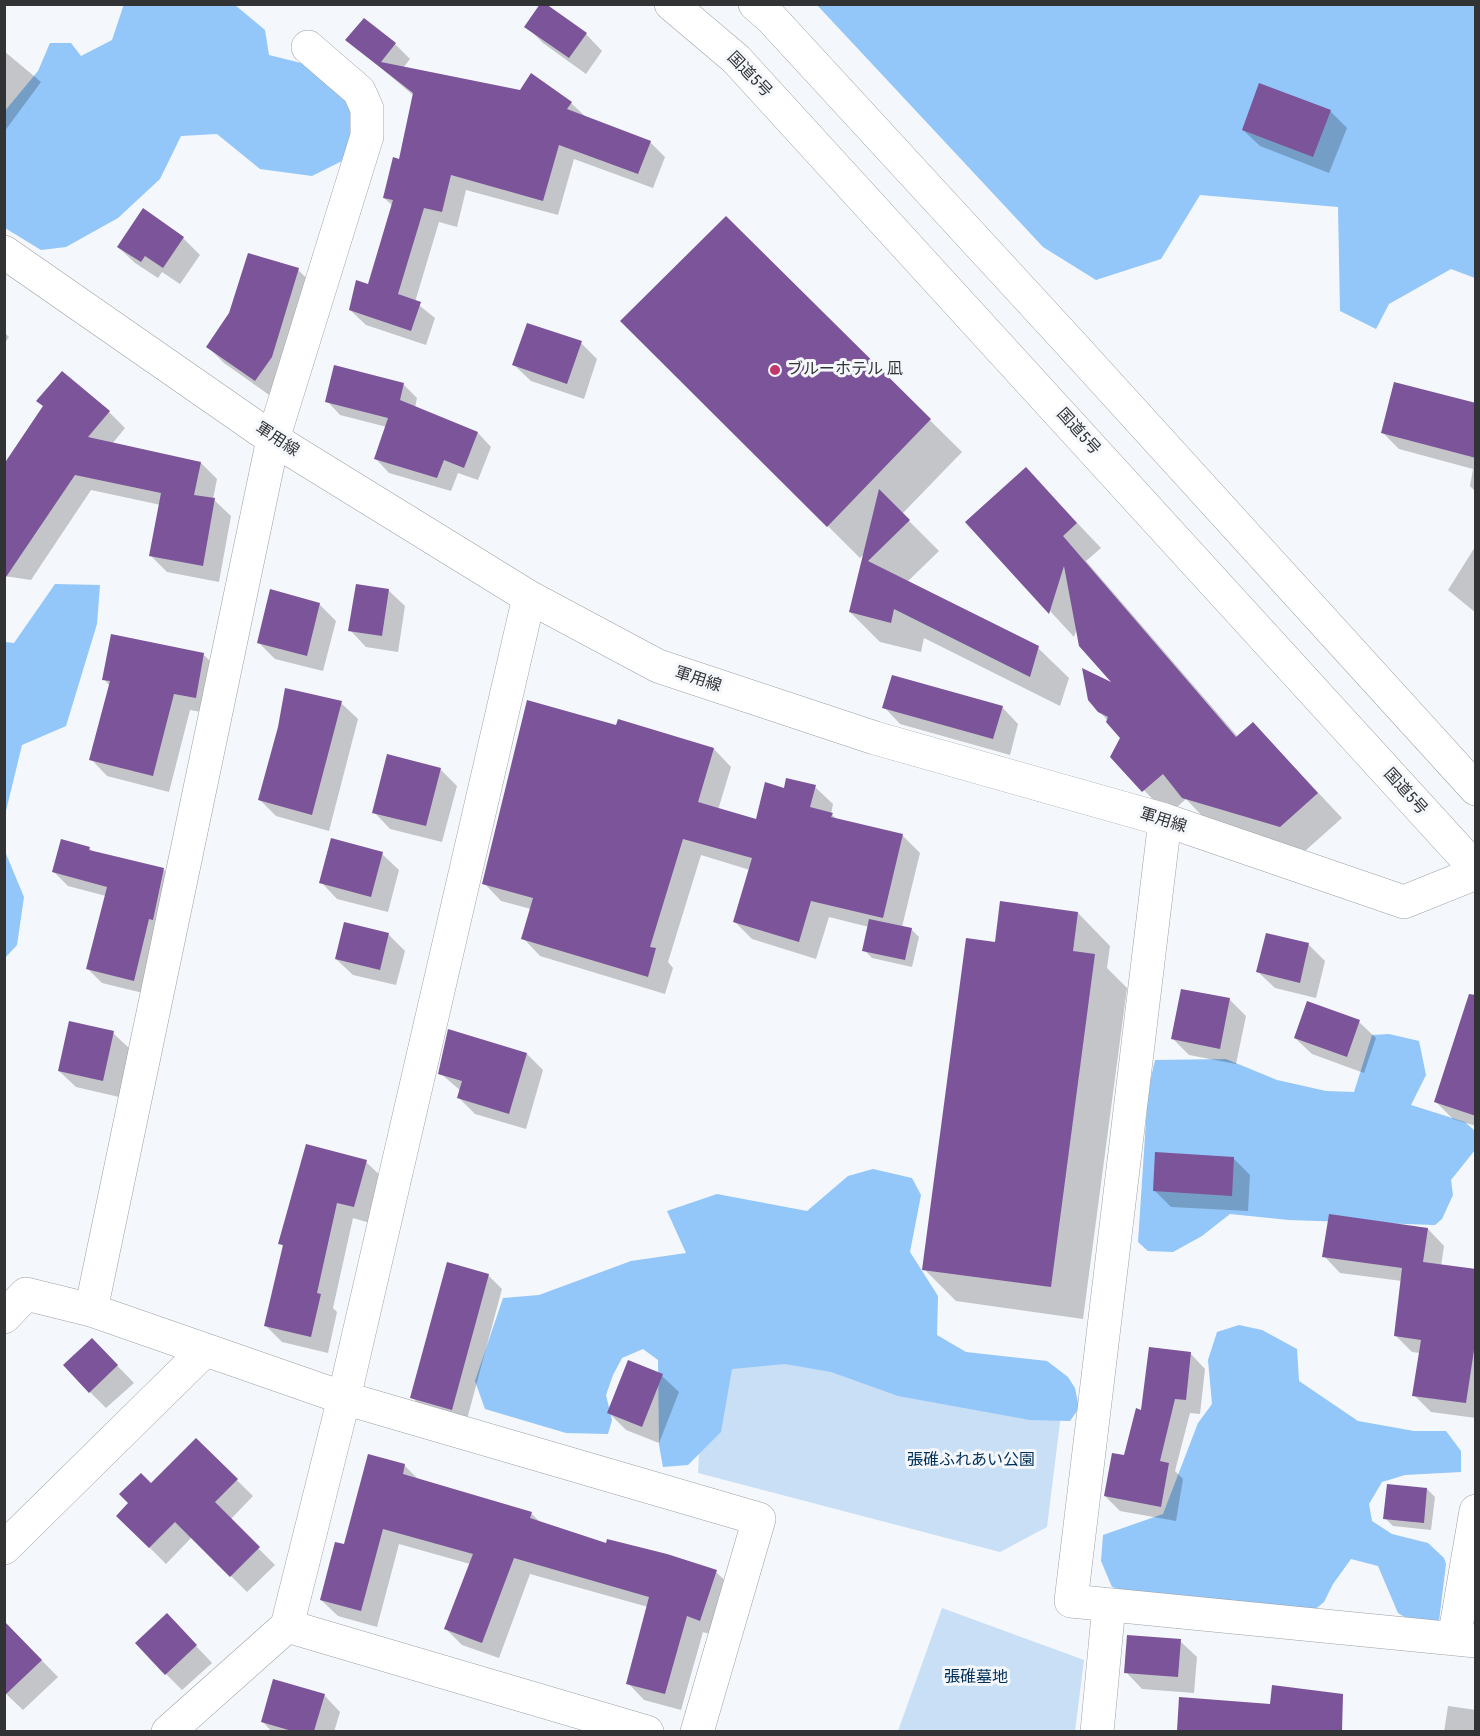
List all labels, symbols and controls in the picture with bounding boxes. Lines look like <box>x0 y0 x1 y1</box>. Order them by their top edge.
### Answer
street label: 国道5号 <box>723 48 775 102</box>
place label: ブルーホテル 凪 <box>787 360 903 380</box>
marker: ブルーホテル 凪 <box>768 363 782 377</box>
street label: 国道5号 <box>1052 405 1104 459</box>
street label: 軍用線 <box>252 419 302 461</box>
street label: 軍用線 <box>672 663 724 697</box>
street label: 国道5号 <box>1379 765 1431 819</box>
street label: 軍用線 <box>1137 805 1189 837</box>
park label: 張碓ふれあい公園 <box>907 1451 1035 1471</box>
park label: 張碓墓地 <box>944 1668 1008 1688</box>

